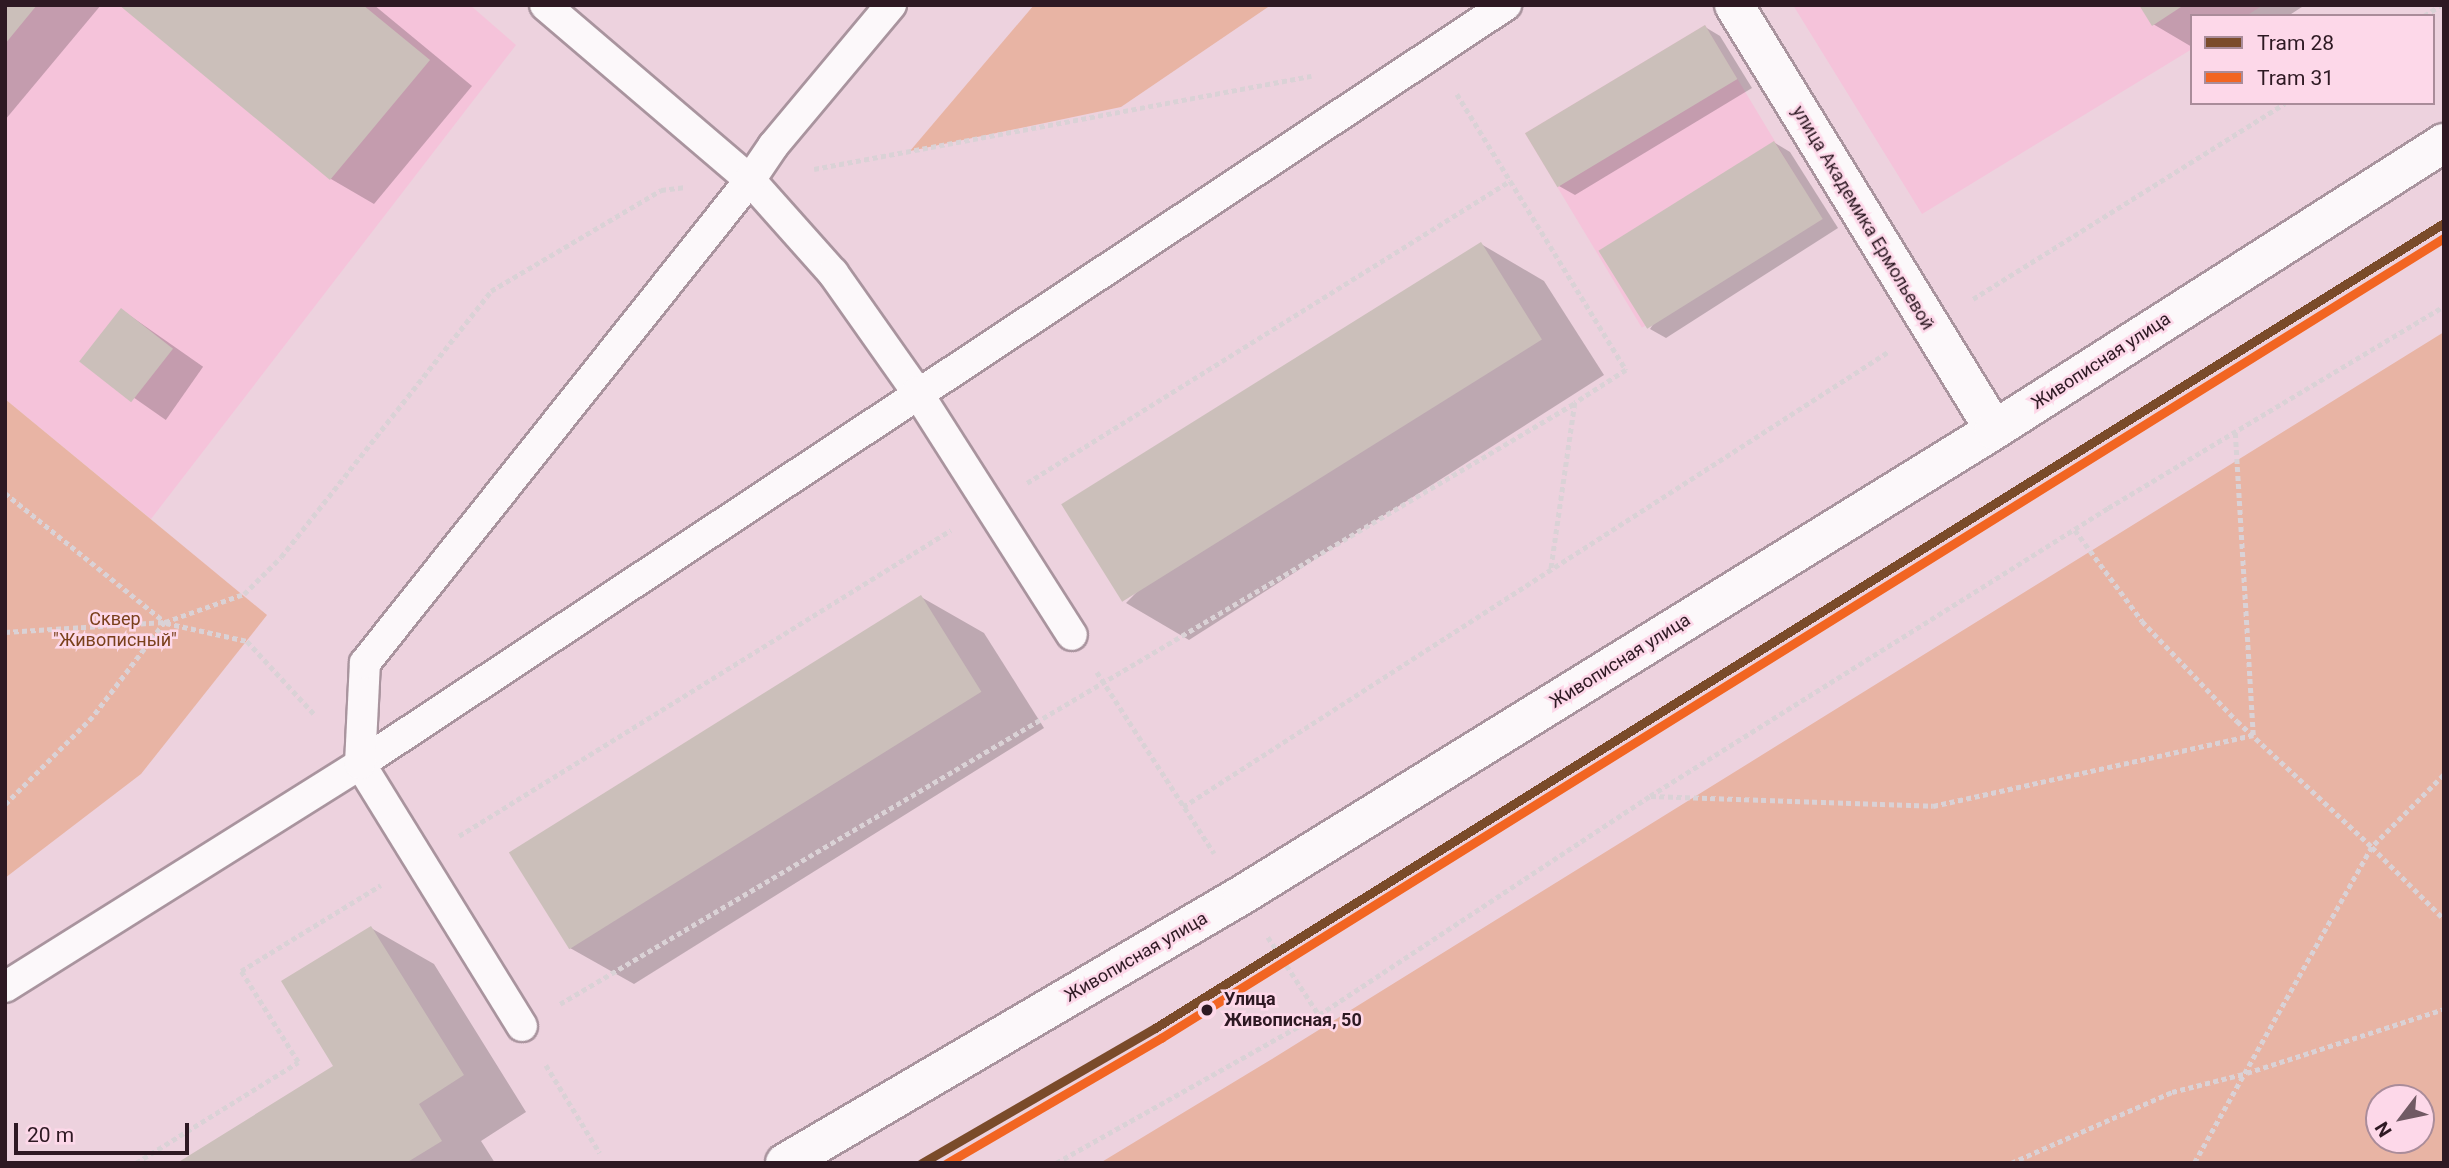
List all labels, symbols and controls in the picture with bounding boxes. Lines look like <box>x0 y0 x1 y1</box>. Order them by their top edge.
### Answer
legend <box>2190 14 2435 105</box>
text: Tram 28 <box>2257 31 2334 55</box>
text: Tram 31 <box>2257 66 2334 90</box>
street label: улица Академика Ермольевой <box>1787 102 1939 334</box>
street label: Живописная улица <box>2027 308 2175 414</box>
park label: Сквер "Живописный" <box>53 609 177 652</box>
street label: Живописная улица <box>1546 609 1694 713</box>
street label: Живописная улица <box>1061 907 1211 1007</box>
place label: Улица Живописная, 50 <box>1224 989 1362 1032</box>
marker: Улица Живописная, 50 <box>1196 999 1218 1021</box>
north arrow <box>2365 1084 2435 1154</box>
scale bar <box>18 1108 192 1152</box>
text: N <box>2370 1118 2397 1141</box>
text: 20 m <box>27 1123 74 1147</box>

